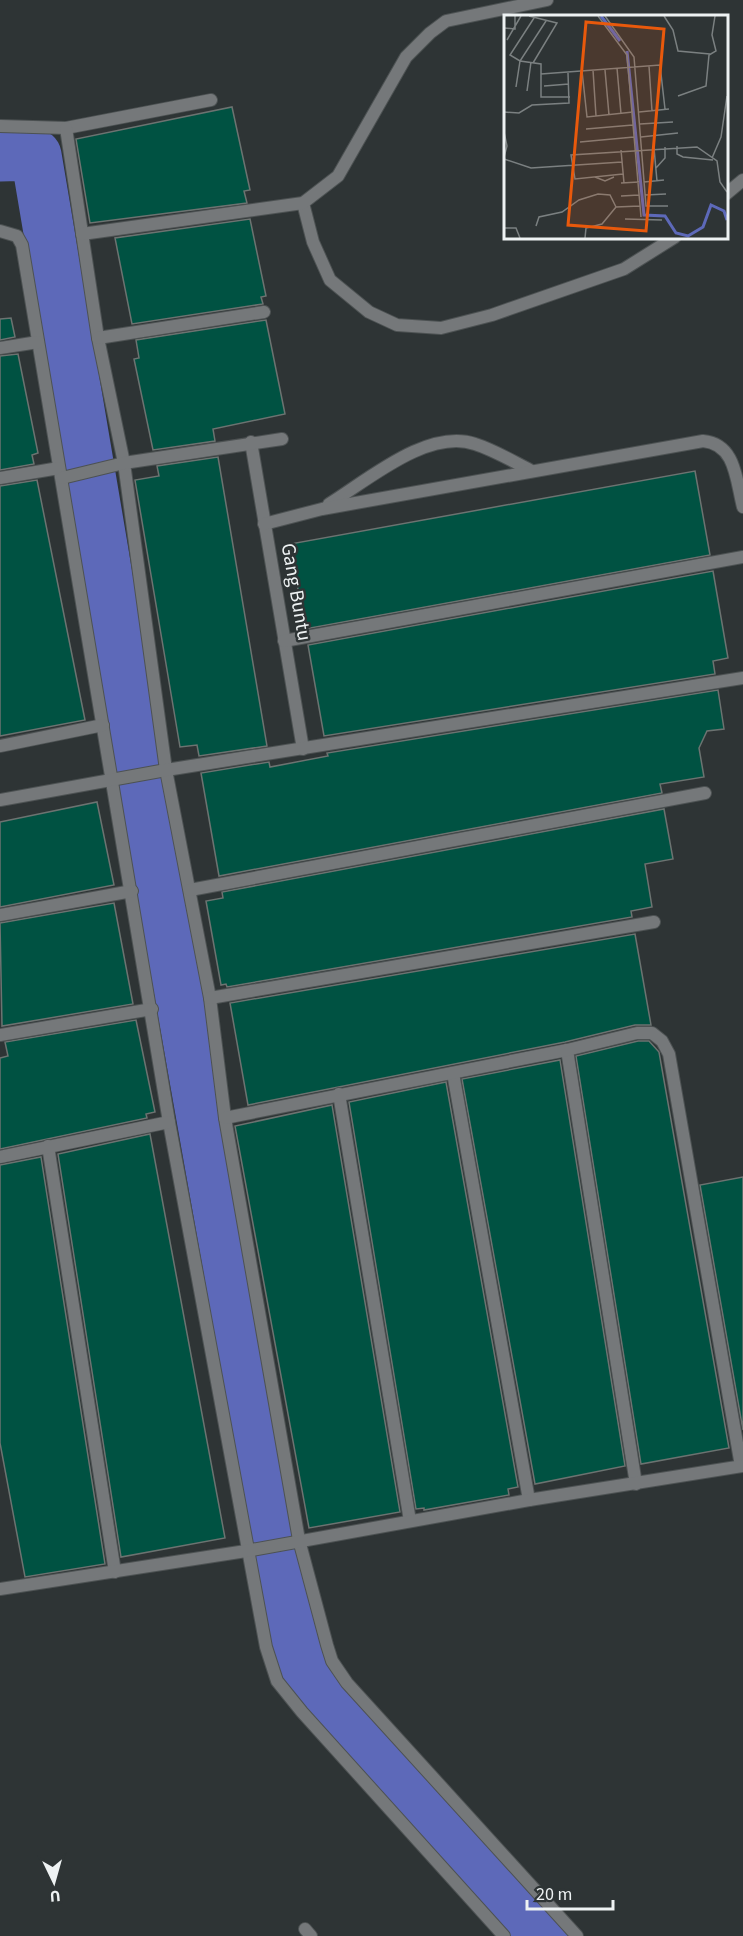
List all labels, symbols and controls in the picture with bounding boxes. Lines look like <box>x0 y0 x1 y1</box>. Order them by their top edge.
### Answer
inset map <box>504 15 728 238</box>
street label: Gang Buntu <box>274 541 318 643</box>
north arrow <box>24 1852 84 1912</box>
scale bar <box>527 1873 612 1911</box>
text: 20 m <box>536 1882 572 1907</box>
text: U <box>49 1885 61 1907</box>

